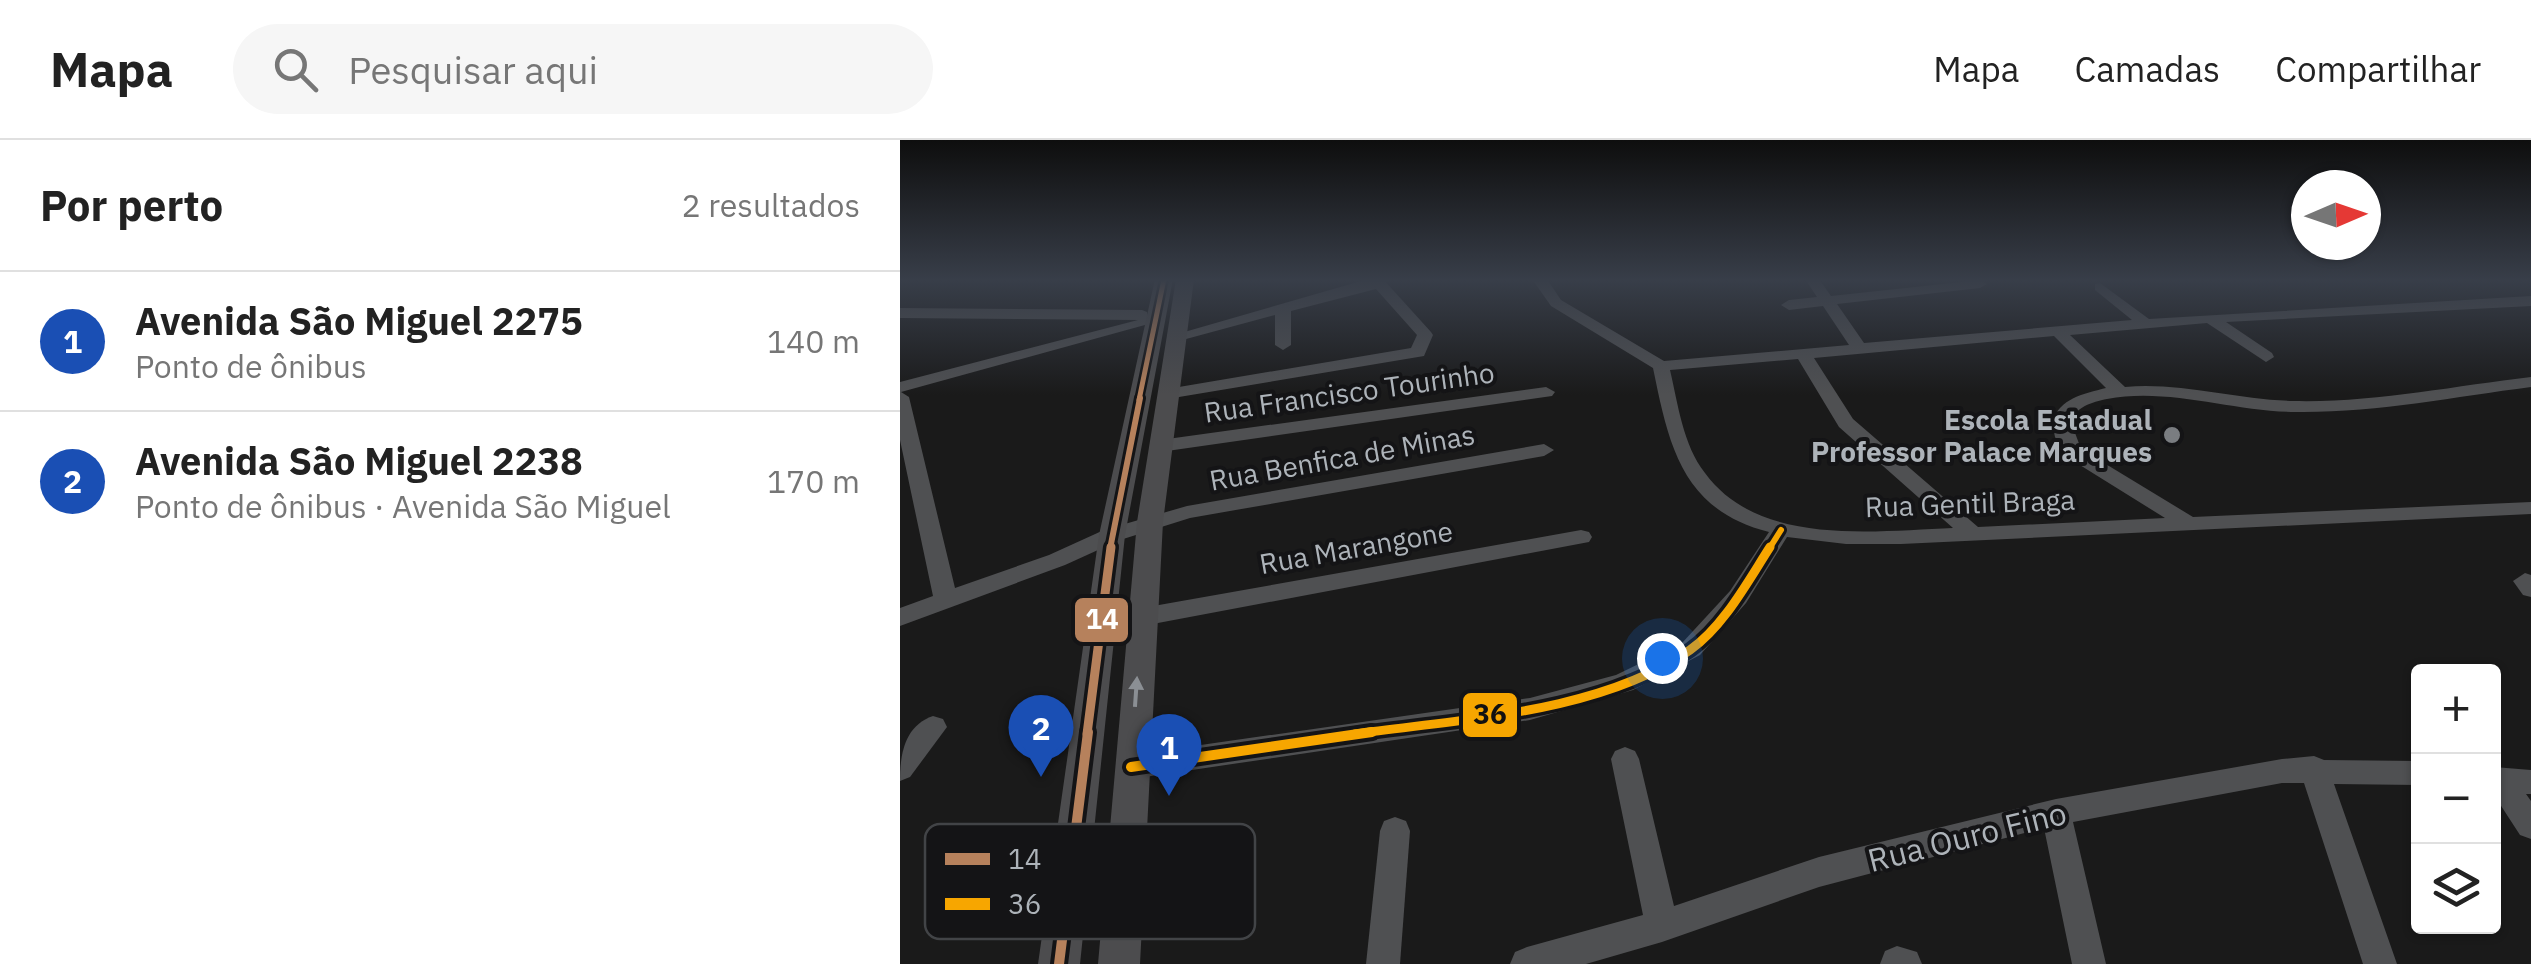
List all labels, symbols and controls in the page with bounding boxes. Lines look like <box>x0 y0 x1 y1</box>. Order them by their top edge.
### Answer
search box <box>233 24 933 114</box>
text: Mapa <box>50 38 173 100</box>
icon: search <box>268 42 323 97</box>
text: Pesquisar aqui <box>348 45 598 94</box>
text: Mapa <box>1933 46 2019 92</box>
text: Camadas <box>2074 46 2220 92</box>
text: Compartilhar <box>2275 46 2481 92</box>
north arrow <box>2291 170 2381 260</box>
text: Por perto <box>40 178 223 233</box>
text: 2 resultados <box>681 184 860 226</box>
text: Avenida São Miguel 2275 <box>135 296 583 345</box>
text: 1 <box>63 320 82 362</box>
text: 140 m <box>767 320 860 362</box>
text: Ponto de ônibus <box>135 345 367 387</box>
street label: Rua Francisco Tourinho <box>1201 353 1497 431</box>
place label: Escola Estadual Professor Palace Marques <box>1811 401 2152 470</box>
street label: Rua Benfica de Minas <box>1206 415 1478 499</box>
marker: Escola Estadual Professor Palace Marques <box>2161 424 2183 446</box>
text: Avenida São Miguel 2238 <box>135 436 583 485</box>
text: 2 <box>63 460 82 502</box>
text: 170 m <box>767 460 860 502</box>
street label: Rua Gentil Braga <box>1864 481 2076 525</box>
text: Ponto de ônibus · Avenida São Miguel <box>135 485 671 527</box>
street label: Rua Marangone <box>1256 512 1456 582</box>
line badge: 14 <box>1073 596 1130 644</box>
text: 14 <box>1085 600 1119 637</box>
your location <box>1637 633 1688 684</box>
map controls <box>2411 664 2501 934</box>
button: + <box>2411 664 2501 754</box>
one-way arrow <box>1129 676 1145 708</box>
line badge: 36 <box>1461 691 1519 739</box>
pin: 2 <box>1008 694 1074 777</box>
text: 36 <box>1473 695 1507 732</box>
pin: 1 <box>1136 714 1202 796</box>
button: − <box>2411 754 2501 844</box>
street label: Rua Ouro Fino <box>1863 791 2071 881</box>
legend <box>925 824 1255 939</box>
text: 14 <box>1008 840 1042 877</box>
button: layers <box>2411 844 2501 934</box>
text: 36 <box>1008 885 1042 922</box>

